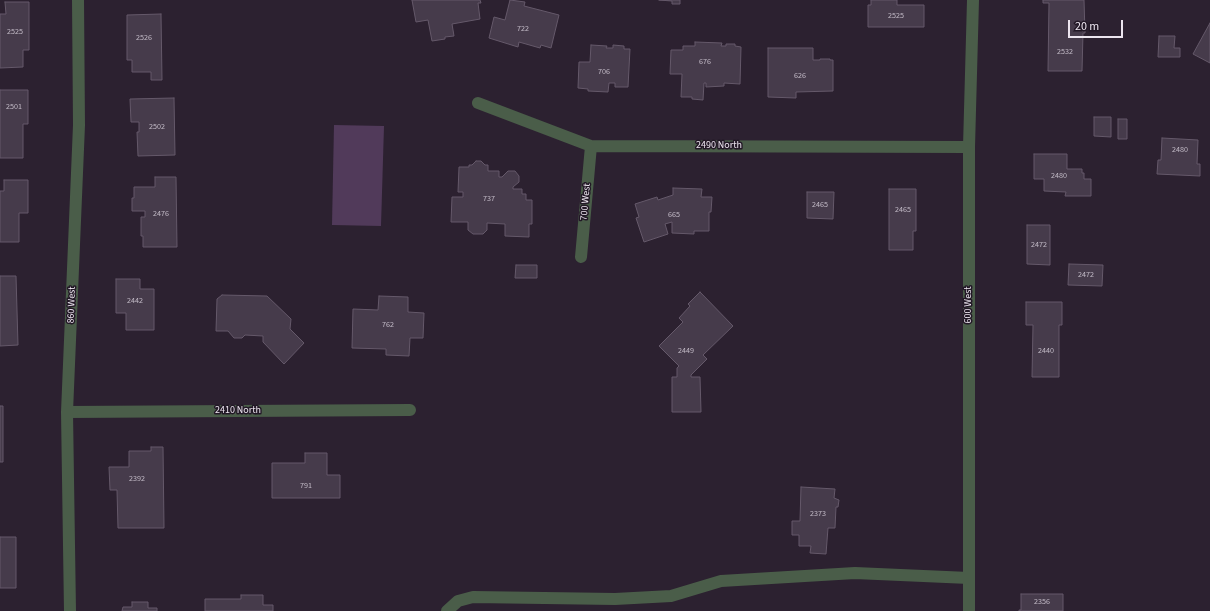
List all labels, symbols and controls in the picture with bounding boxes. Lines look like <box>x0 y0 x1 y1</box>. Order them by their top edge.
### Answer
house number: 2525 <box>888 11 904 21</box>
scale bar <box>1070 12 1125 38</box>
text: 20 m <box>1075 18 1099 35</box>
house number: 722 <box>517 24 529 34</box>
house number: 2525 <box>7 27 23 37</box>
house number: 2526 <box>136 33 152 43</box>
house number: 2532 <box>1057 47 1073 57</box>
house number: 676 <box>699 57 711 67</box>
house number: 706 <box>598 67 610 77</box>
house number: 626 <box>794 71 806 81</box>
house number: 2501 <box>6 102 22 112</box>
house number: 2502 <box>149 122 165 132</box>
street label: 2490 North <box>696 140 742 152</box>
house number: 2480 <box>1172 145 1188 155</box>
house number: 2480 <box>1051 171 1067 181</box>
street label: 700 West <box>578 183 594 221</box>
house number: 737 <box>483 194 495 204</box>
house number: 2465 <box>812 200 828 210</box>
house number: 2465 <box>895 205 911 215</box>
house number: 2476 <box>153 209 169 219</box>
house number: 665 <box>668 210 680 220</box>
house number: 2472 <box>1031 240 1047 250</box>
house number: 2472 <box>1078 270 1094 280</box>
street label: 860 West <box>65 286 79 324</box>
street label: 600 West <box>963 286 975 324</box>
house number: 2442 <box>127 296 143 306</box>
house number: 762 <box>382 320 394 330</box>
house number: 2449 <box>678 346 694 356</box>
house number: 2440 <box>1038 346 1054 356</box>
street label: 2410 North <box>215 405 261 417</box>
house number: 2392 <box>129 474 145 484</box>
house number: 791 <box>300 481 312 491</box>
house number: 2373 <box>810 509 826 519</box>
house number: 2356 <box>1034 597 1050 607</box>

